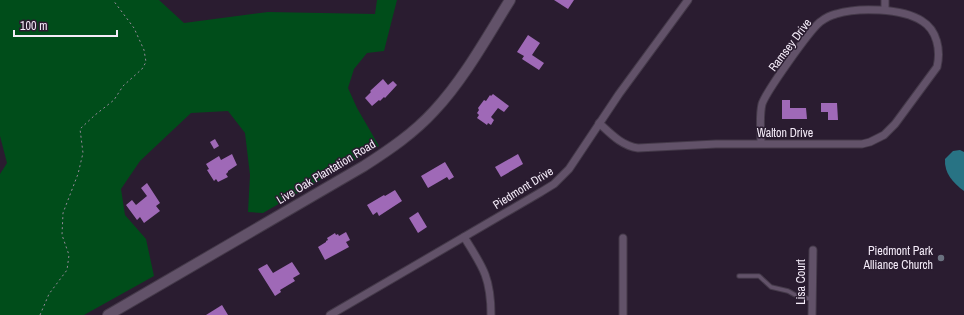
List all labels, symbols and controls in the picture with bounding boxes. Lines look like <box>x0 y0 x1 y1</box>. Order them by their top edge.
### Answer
scale bar <box>14 12 117 38</box>
street label: Ramsey Drive <box>765 15 815 75</box>
text: 100 m <box>20 18 47 34</box>
street label: Walton Drive <box>757 125 813 141</box>
street label: Live Oak Plantation Road <box>274 136 378 208</box>
street label: Piedmont Drive <box>490 163 556 213</box>
place label: Piedmont Park Alliance Church <box>863 243 933 273</box>
marker: Piedmont Park Alliance Church <box>936 253 946 263</box>
street label: Lisa Court <box>793 259 809 305</box>

